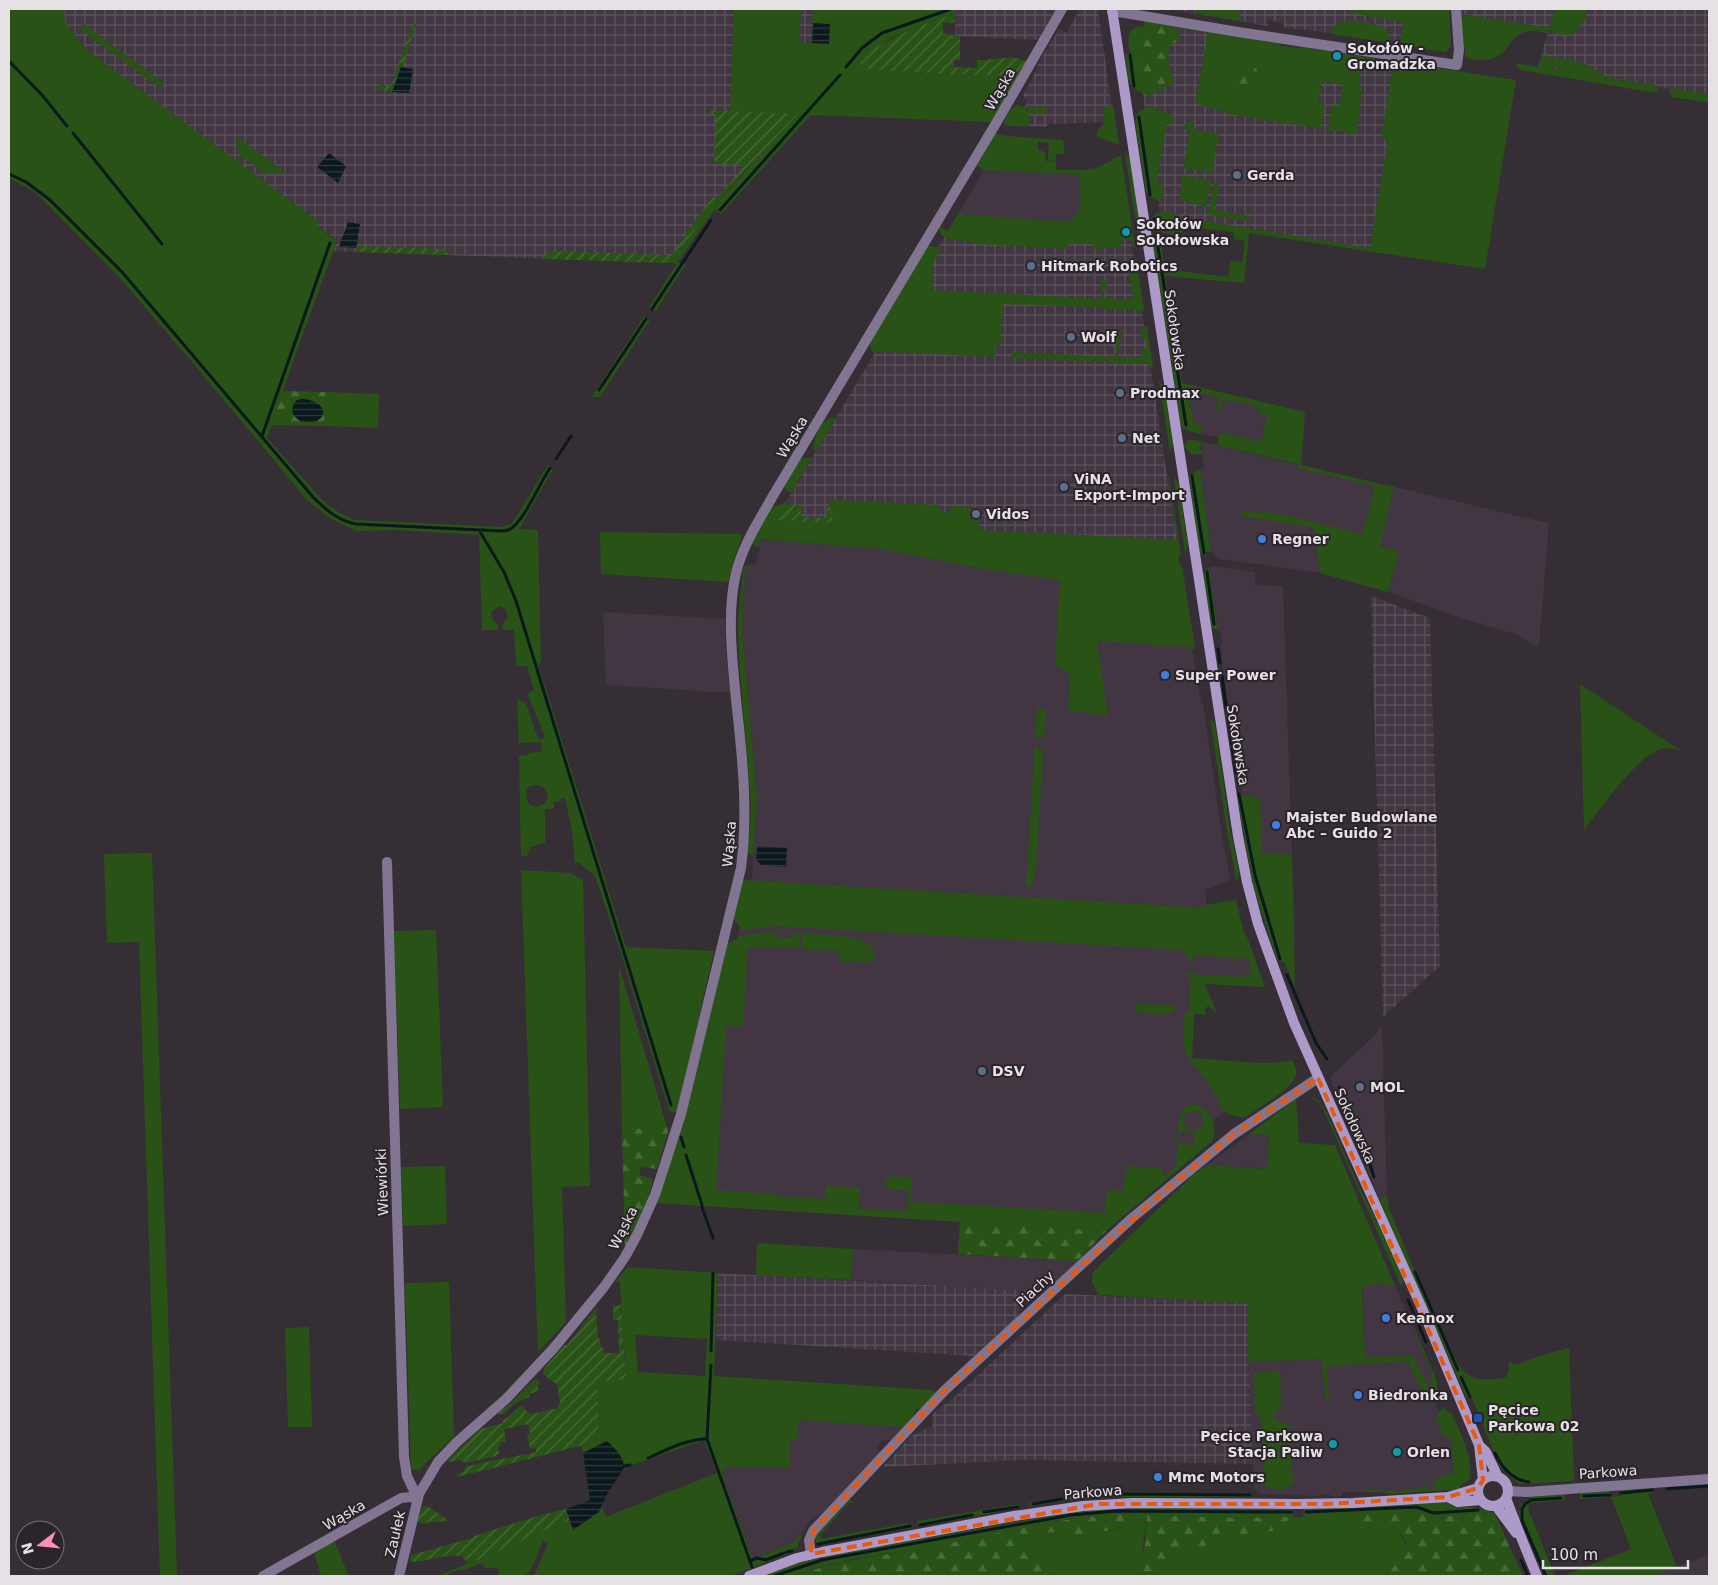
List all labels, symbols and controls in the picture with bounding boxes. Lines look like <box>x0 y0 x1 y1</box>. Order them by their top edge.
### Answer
place label: Sokołów - Gromadzka <box>1347 40 1436 72</box>
marker: Sokołów - Gromadzka <box>1331 50 1343 62</box>
street label: Wąska <box>982 65 1018 113</box>
place label: Gerda <box>1247 167 1294 183</box>
marker: Gerda <box>1231 169 1243 181</box>
place label: Sokołów Sokołowska <box>1136 216 1229 248</box>
marker: Sokołów Sokołowska <box>1120 226 1132 238</box>
place label: Hitmark Robotics <box>1041 258 1178 274</box>
marker: Hitmark Robotics <box>1025 260 1037 272</box>
street label: Sokołowska <box>1161 289 1189 371</box>
place label: Wolf <box>1081 329 1117 345</box>
marker: Wolf <box>1065 331 1077 343</box>
place label: Prodmax <box>1130 385 1200 401</box>
marker: Prodmax <box>1114 387 1126 399</box>
street label: Wąska <box>773 413 811 461</box>
place label: Net <box>1132 430 1160 446</box>
marker: Net <box>1116 432 1128 444</box>
place label: ViNA Export-Import <box>1074 471 1185 503</box>
marker: ViNA Export-Import <box>1058 481 1070 493</box>
place label: Vidos <box>986 506 1029 522</box>
marker: Vidos <box>970 508 982 520</box>
place label: Regner <box>1272 531 1329 547</box>
marker: Regner <box>1256 533 1268 545</box>
place label: Super Power <box>1175 667 1276 683</box>
marker: Super Power <box>1159 669 1171 681</box>
street label: Sokołowska <box>1224 704 1252 786</box>
place label: Majster Budowlane Abc – Guido 2 <box>1286 809 1437 841</box>
marker: Majster Budowlane Abc – Guido 2 <box>1270 819 1282 831</box>
street label: Wąska <box>719 820 739 868</box>
place label: DSV <box>992 1063 1025 1079</box>
marker: DSV <box>976 1065 988 1077</box>
place label: MOL <box>1370 1079 1405 1095</box>
marker: MOL <box>1354 1081 1366 1093</box>
street label: Sokołowska <box>1331 1086 1379 1166</box>
street label: Wiewiórki <box>373 1148 391 1216</box>
street label: Wąska <box>605 1204 641 1252</box>
street label: Piachy <box>1013 1268 1057 1310</box>
place label: Keanox <box>1396 1310 1454 1326</box>
marker: Keanox <box>1380 1312 1392 1324</box>
place label: Biedronka <box>1368 1387 1448 1403</box>
marker: Biedronka <box>1352 1389 1364 1401</box>
place label: Pęcice Parkowa 02 <box>1488 1402 1580 1434</box>
marker: Pęcice Parkowa 02 <box>1472 1412 1484 1424</box>
place label: Pęcice Parkowa Stacja Paliw <box>1200 1428 1323 1460</box>
marker: Pęcice Parkowa Stacja Paliw <box>1327 1438 1339 1450</box>
place label: Orlen <box>1407 1444 1450 1460</box>
marker: Orlen <box>1391 1446 1403 1458</box>
street label: Parkowa <box>1578 1462 1638 1482</box>
place label: Mmc Motors <box>1168 1469 1265 1485</box>
marker: Mmc Motors <box>1152 1471 1164 1483</box>
street label: Parkowa <box>1063 1481 1123 1503</box>
street label: Wąska <box>320 1497 368 1533</box>
street label: Zaułek <box>382 1508 408 1559</box>
north arrow <box>15 1520 65 1570</box>
scale bar <box>1543 1538 1688 1570</box>
text: N <box>18 1541 37 1556</box>
text: 100 m <box>1550 1546 1598 1564</box>

